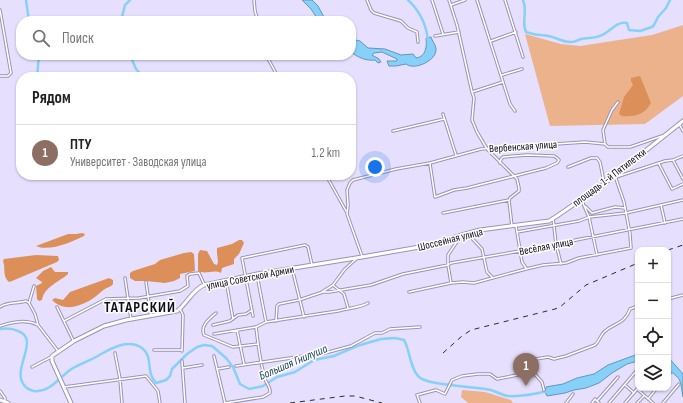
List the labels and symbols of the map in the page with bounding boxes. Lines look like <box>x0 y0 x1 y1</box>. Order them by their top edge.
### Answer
street label: Вербенская улица <box>489 138 557 155</box>
street label: площадь 1-й Пятилетки <box>570 145 649 209</box>
your location <box>365 157 385 177</box>
street label: Шоссейная улица <box>416 225 484 254</box>
street label: Весёлая улица <box>518 235 574 258</box>
street label: улица Советской Армии <box>205 263 295 292</box>
district label: ТАТАРСКИЙ <box>104 298 176 317</box>
water label: Большая Гнилуша <box>257 341 330 384</box>
pin: 1 <box>513 353 539 386</box>

